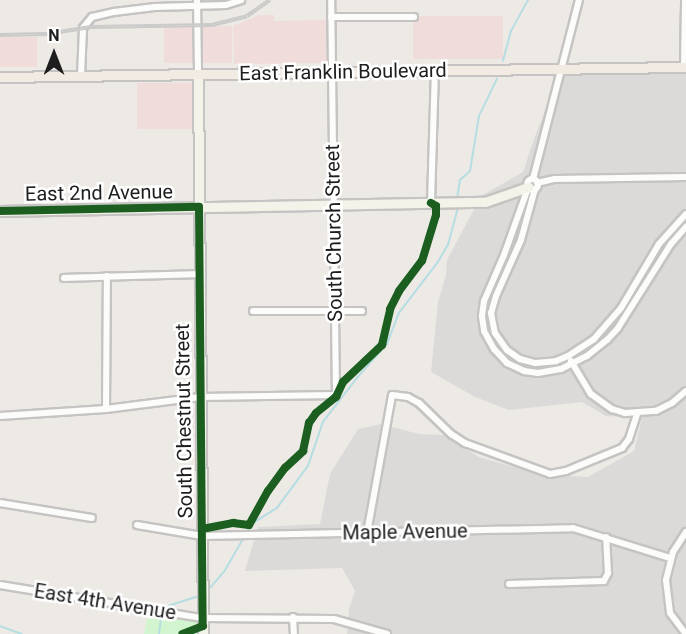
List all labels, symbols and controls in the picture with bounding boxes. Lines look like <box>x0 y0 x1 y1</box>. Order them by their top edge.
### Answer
north arrow <box>24 24 84 84</box>
text: N <box>48 26 60 45</box>
street label: East Franklin Boulevard <box>239 58 447 86</box>
street label: South Church Street <box>320 144 348 322</box>
street label: East 2nd Avenue <box>25 180 173 206</box>
street label: South Chestnut Street <box>170 323 198 519</box>
street label: Maple Avenue <box>342 519 468 545</box>
street label: East 4th Avenue <box>32 579 178 625</box>

